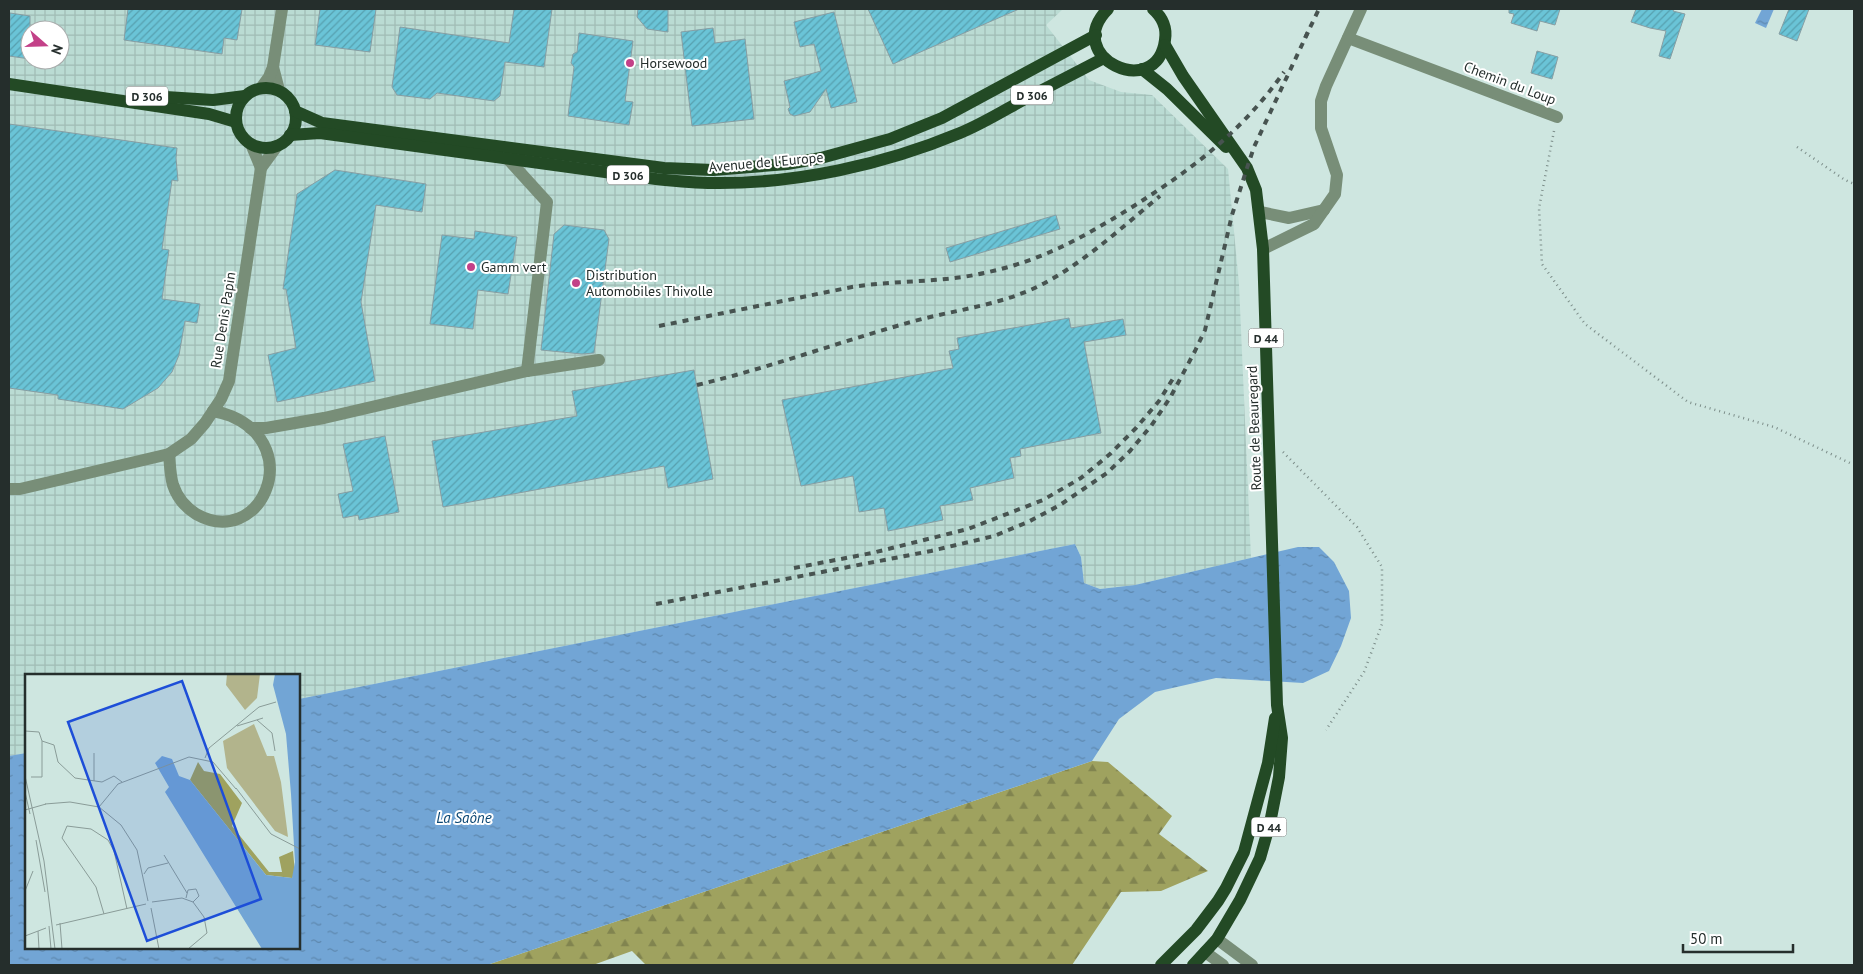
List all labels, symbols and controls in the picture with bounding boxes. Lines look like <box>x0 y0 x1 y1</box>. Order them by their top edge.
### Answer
north arrow <box>20 20 70 70</box>
text: N <box>47 42 67 57</box>
place label: Horsewood <box>640 54 707 72</box>
marker: Horsewood <box>624 57 636 69</box>
street label: Chemin du Loup <box>1461 57 1559 109</box>
road number: D 306 <box>126 86 168 105</box>
road number: D 306 <box>1011 86 1053 104</box>
street label: Avenue de l'Europe <box>708 148 824 176</box>
road number: D 306 <box>607 166 649 184</box>
place label: Gamm vert <box>481 258 547 276</box>
marker: Gamm vert <box>465 261 477 273</box>
place label: Distribution Automobiles Thivolle <box>586 266 713 300</box>
street label: Rue Denis Papin <box>207 271 239 369</box>
marker: Distribution Automobiles Thivolle <box>570 277 582 289</box>
road number: D 44 <box>1248 328 1284 348</box>
street label: Route de Beauregard <box>1243 365 1265 491</box>
inset map <box>25 674 300 949</box>
water label: La Saône <box>436 808 492 827</box>
road number: D 44 <box>1252 818 1286 836</box>
scale bar <box>1683 922 1793 954</box>
text: 50 m <box>1690 929 1723 948</box>

